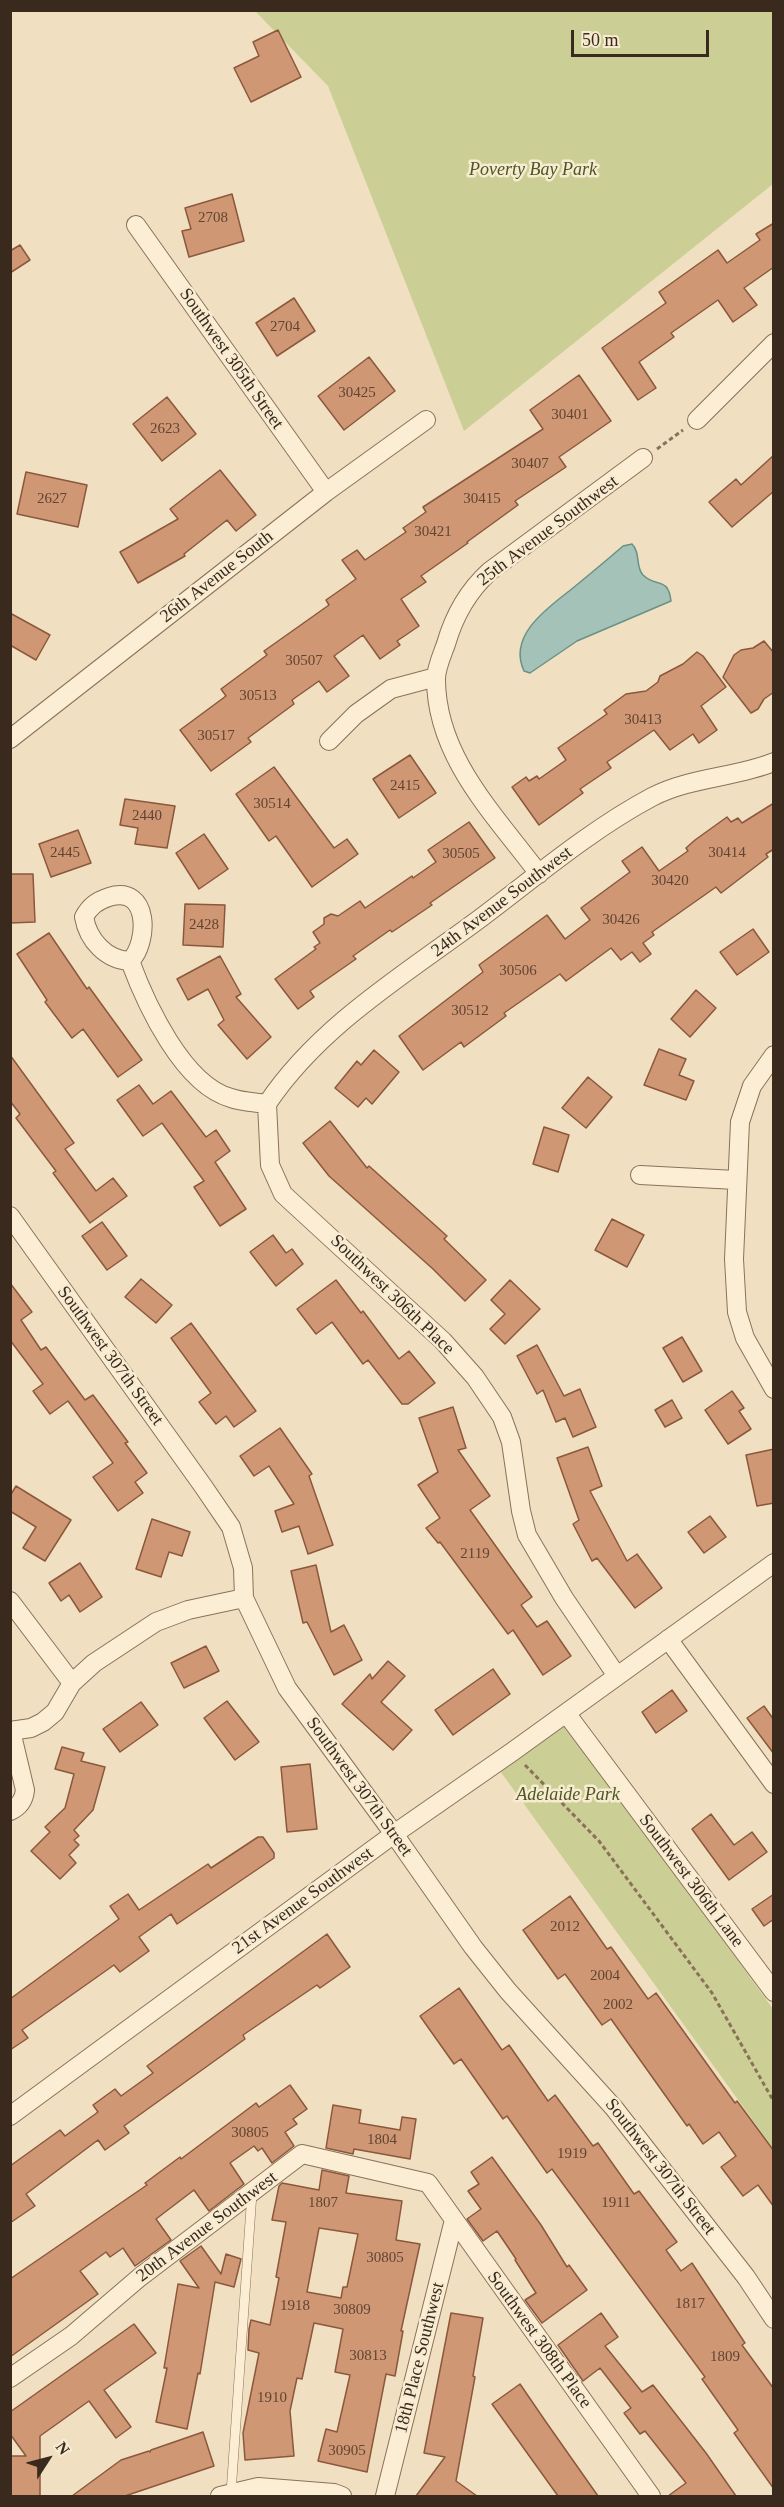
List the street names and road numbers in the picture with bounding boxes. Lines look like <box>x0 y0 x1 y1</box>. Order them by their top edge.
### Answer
street label: Southwest 305th Street <box>174 284 288 434</box>
street label: 25th Avenue Southwest <box>473 471 623 591</box>
street label: 26th Avenue South <box>156 526 278 628</box>
street label: 24th Avenue Southwest <box>427 842 577 962</box>
street label: Southwest 306th Place <box>326 1230 458 1360</box>
street label: Southwest 307th Street <box>52 1282 168 1430</box>
street label: Southwest 307th Street <box>301 1713 417 1861</box>
street label: Southwest 306th Lane <box>634 1810 748 1952</box>
street label: 21st Avenue Southwest <box>228 1843 378 1959</box>
street label: Southwest 307th Street <box>600 2095 720 2239</box>
street label: 20th Avenue Southwest <box>132 2167 282 2287</box>
street label: Southwest 308th Place <box>482 2267 596 2413</box>
street label: 18th Place Southwest <box>391 2280 449 2436</box>

